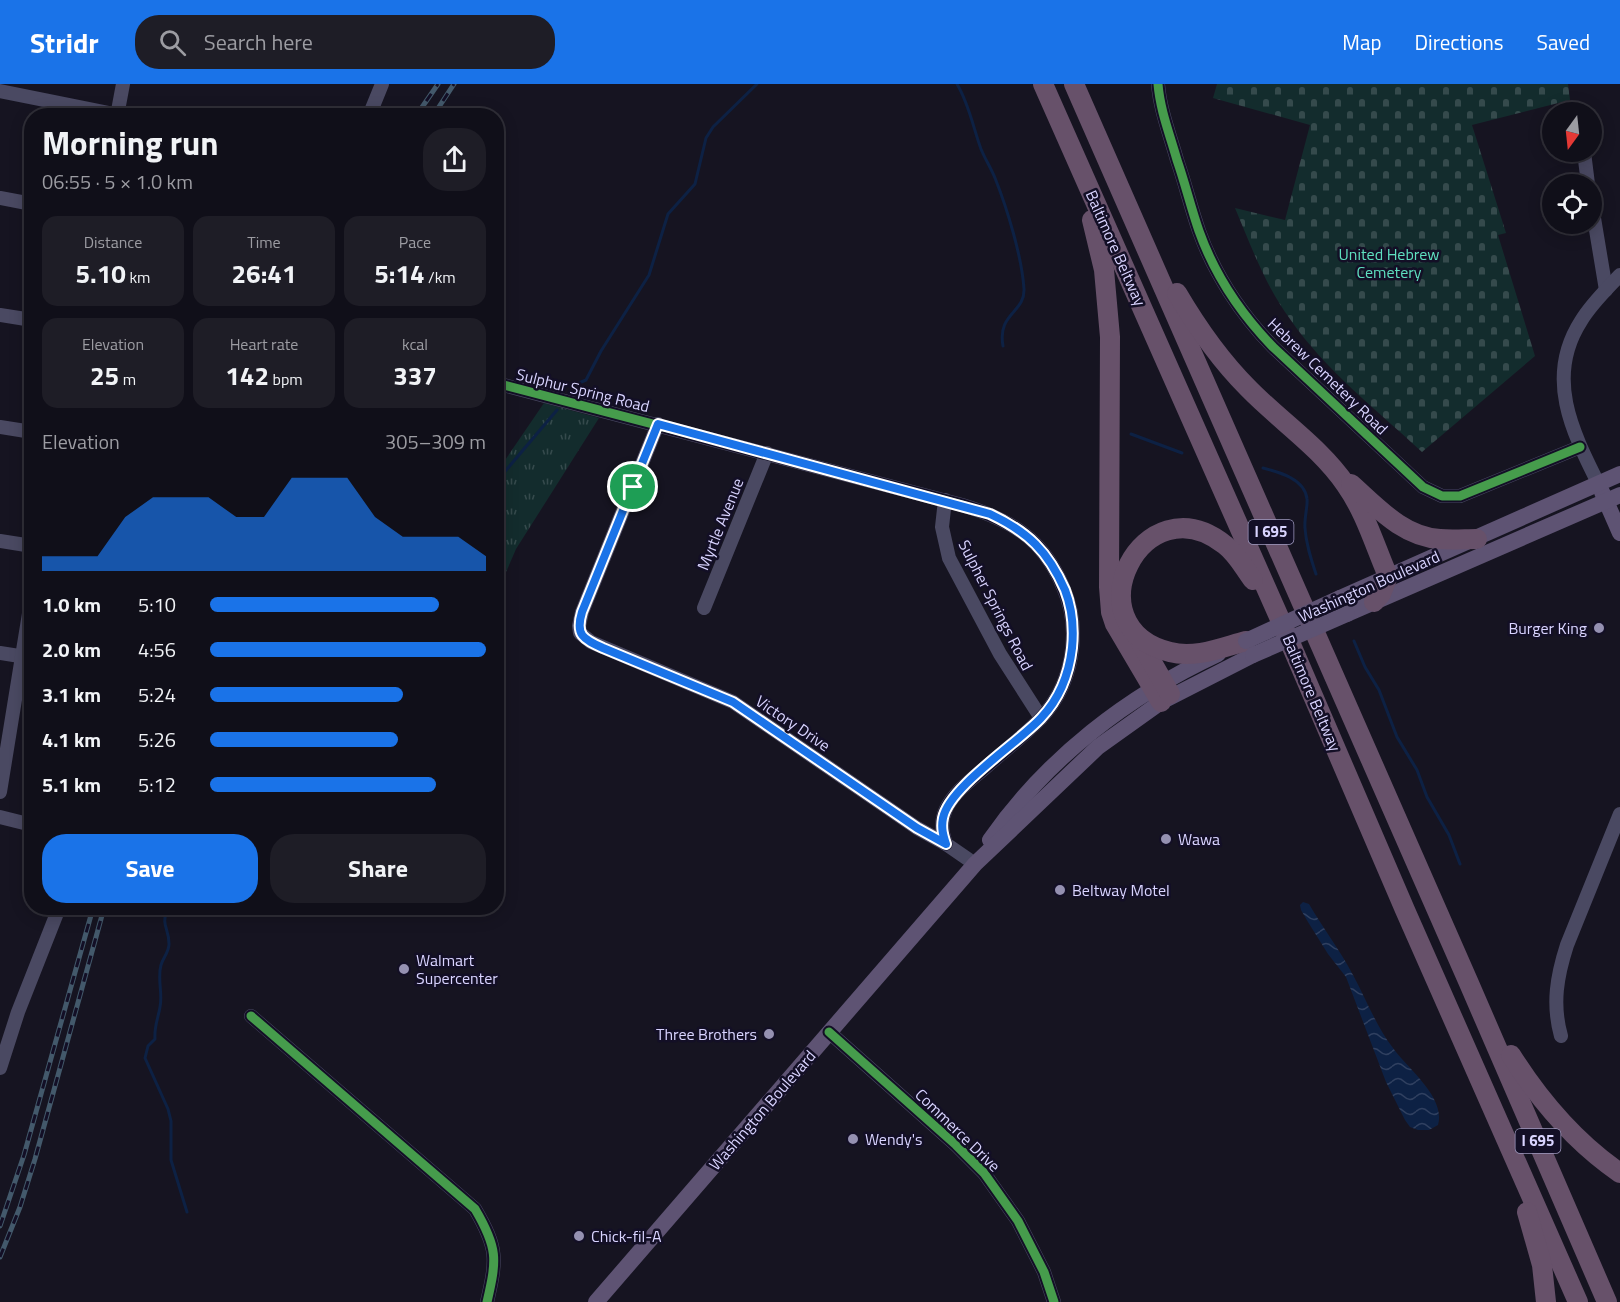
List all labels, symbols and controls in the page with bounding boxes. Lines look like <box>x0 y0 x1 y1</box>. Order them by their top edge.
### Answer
search box <box>135 15 555 69</box>
text: Stridr <box>30 21 99 64</box>
text: Search here <box>204 25 313 59</box>
icon: search <box>156 26 189 59</box>
text: Map <box>1342 26 1382 58</box>
text: Directions <box>1415 26 1504 58</box>
text: Saved <box>1537 26 1590 58</box>
north arrow <box>1542 102 1602 162</box>
map controls <box>1542 102 1602 234</box>
text: Morning run <box>42 118 219 168</box>
button: share <box>423 128 486 191</box>
text: 06:55 · 5 × 1.0 km <box>42 166 193 197</box>
button: locate <box>1542 174 1602 234</box>
street label: Baltimore Beltway <box>1080 186 1152 310</box>
text: Distance <box>84 230 142 254</box>
text: Time <box>247 230 281 254</box>
text: Pace <box>399 230 431 254</box>
park label: United Hebrew Cemetery <box>1339 242 1439 284</box>
text: 5.10 <box>76 254 126 293</box>
text: 26:41 <box>232 254 296 293</box>
text: 5:14 <box>374 254 425 293</box>
text: km <box>126 265 150 289</box>
text: /km <box>425 265 456 289</box>
street label: Hebrew Cemetery Road <box>1262 312 1394 440</box>
text: Elevation <box>82 332 144 356</box>
text: Heart rate <box>230 332 298 356</box>
text: kcal <box>402 332 428 356</box>
text: 25 <box>90 356 119 395</box>
text: 142 <box>225 356 269 395</box>
text: 337 <box>393 356 437 395</box>
street label: Sulphur Spring Road <box>514 362 652 418</box>
text: m <box>119 367 136 391</box>
text: bpm <box>269 367 303 391</box>
text: Elevation <box>42 426 120 457</box>
text: 305–309 m <box>385 426 486 457</box>
pin <box>607 461 658 512</box>
icon: arrive <box>616 470 649 503</box>
street label: Myrtle Avenue <box>691 474 749 574</box>
road number: I 695 <box>1248 520 1294 544</box>
street label: Sulpher Springs Road <box>953 536 1039 674</box>
street label: Washington Boulevard <box>1295 544 1443 628</box>
text: 1.0 km <box>42 589 101 620</box>
text: 5:10 <box>138 589 176 620</box>
place label: Burger King <box>1508 616 1587 640</box>
marker: Burger King <box>1592 621 1606 635</box>
street label: Baltimore Beltway <box>1277 631 1347 755</box>
text: 2.0 km <box>42 634 101 665</box>
text: 4:56 <box>138 634 176 665</box>
text: 3.1 km <box>42 679 101 710</box>
text: 5:24 <box>138 679 176 710</box>
street label: Victory Drive <box>751 689 835 757</box>
text: 4.1 km <box>42 724 101 755</box>
text: 5:26 <box>138 724 176 755</box>
text: 5.1 km <box>42 769 101 800</box>
text: 5:12 <box>138 769 176 800</box>
place label: Wawa <box>1178 827 1220 851</box>
marker: Wawa <box>1159 832 1173 846</box>
button: Save <box>42 834 258 903</box>
button: Share <box>270 834 486 903</box>
place label: Beltway Motel <box>1072 878 1170 902</box>
marker: Beltway Motel <box>1053 883 1067 897</box>
place label: Walmart Supercenter <box>416 948 498 990</box>
marker: Walmart Supercenter <box>397 962 411 976</box>
place label: Three Brothers <box>656 1022 757 1046</box>
marker: Three Brothers <box>762 1027 776 1041</box>
street label: Washington Boulevard <box>703 1045 821 1175</box>
street label: Commerce Drive <box>910 1083 1006 1177</box>
place label: Wendy's <box>865 1127 922 1151</box>
road number: I 695 <box>1516 1129 1560 1153</box>
marker: Wendy's <box>846 1132 860 1146</box>
place label: Chick-fil-A <box>591 1224 662 1248</box>
marker: Chick-fil-A <box>572 1229 586 1243</box>

